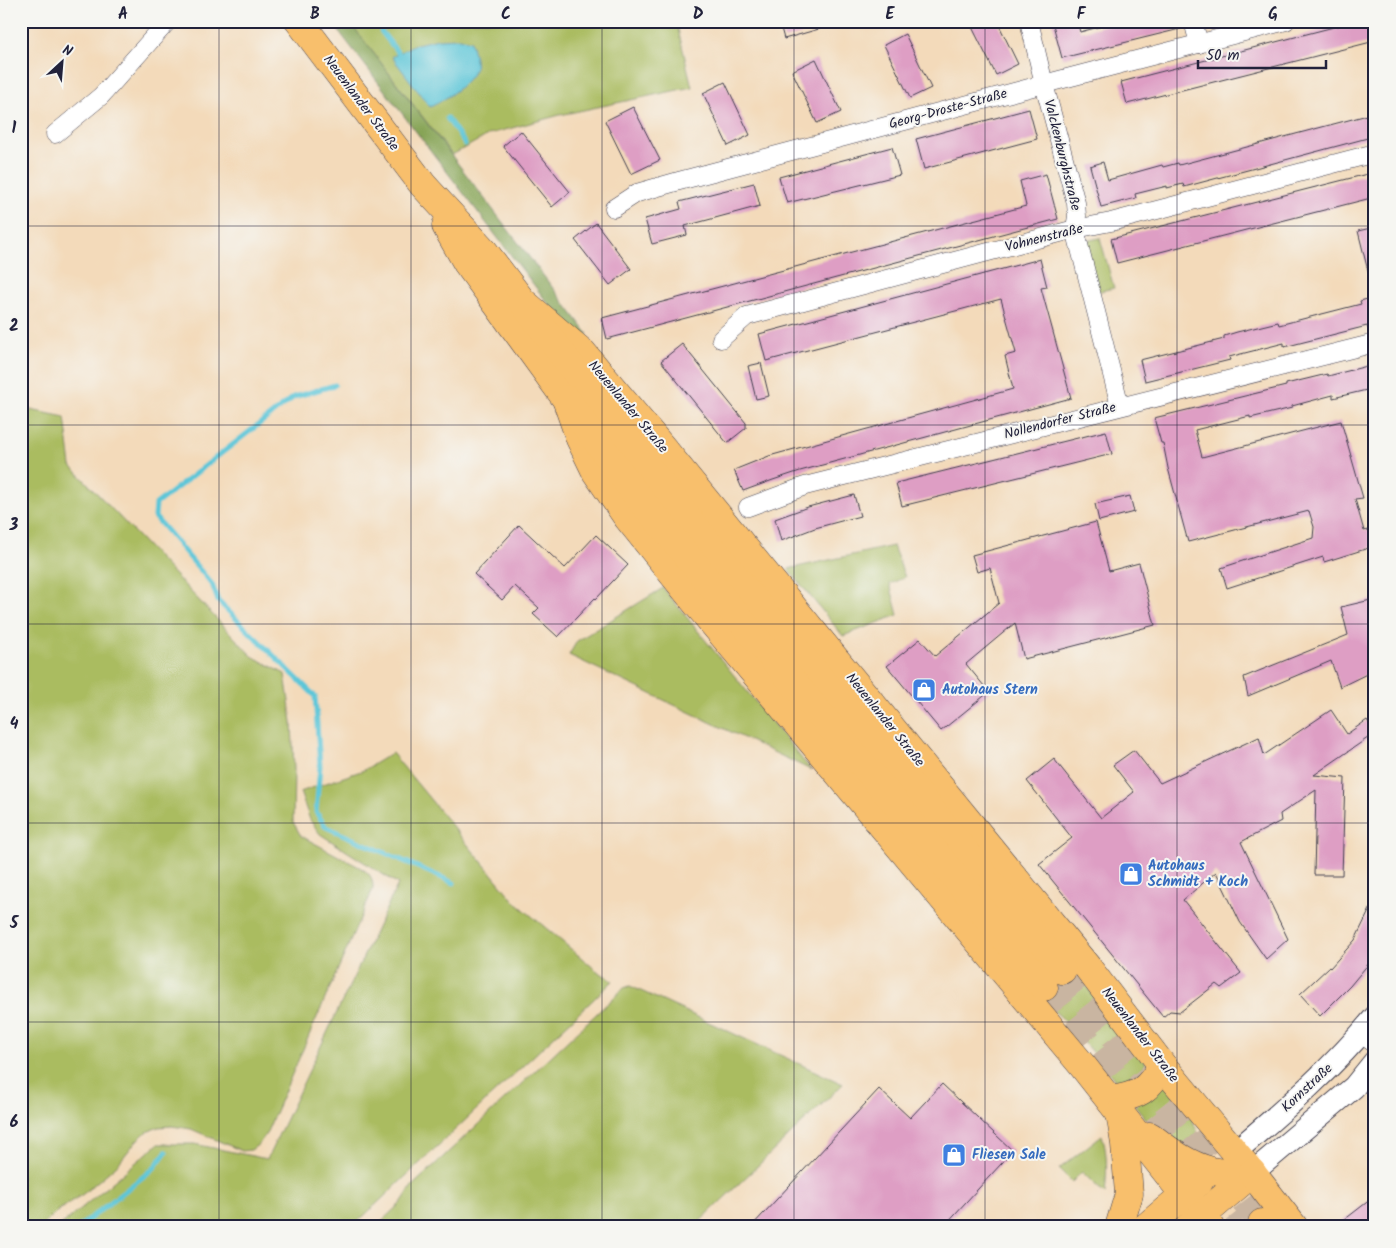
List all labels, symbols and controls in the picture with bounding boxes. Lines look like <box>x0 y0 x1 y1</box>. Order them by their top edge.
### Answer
text: A <box>118 2 128 27</box>
text: B <box>310 2 320 27</box>
text: C <box>501 2 511 27</box>
text: D <box>693 2 704 27</box>
text: E <box>886 2 896 27</box>
text: F <box>1077 2 1087 27</box>
text: G <box>1268 2 1278 27</box>
north arrow <box>38 38 88 88</box>
scale bar <box>1198 38 1326 70</box>
text: N <box>58 39 76 63</box>
text: 50 m <box>1206 44 1240 68</box>
street label: Neuenlander Straße <box>317 50 405 156</box>
street label: Georg-Droste-Straße <box>886 82 1010 135</box>
street label: Valckenburghstraße <box>1038 97 1087 214</box>
text: 1 <box>12 116 17 141</box>
street label: Vohnenstraße <box>1003 218 1086 258</box>
text: 2 <box>9 314 19 339</box>
street label: Neuenlander Straße <box>582 356 674 459</box>
street label: Nollendorfer Straße <box>1002 396 1119 446</box>
text: 3 <box>9 513 19 538</box>
street label: Neuenlander Straße <box>840 668 930 772</box>
shop icon: Autohaus Stern <box>911 677 937 703</box>
place label: Autohaus Stern <box>942 679 1038 701</box>
text: 4 <box>10 712 19 737</box>
place label: Autohaus Schmidt + Koch <box>1148 855 1248 893</box>
shop icon: Autohaus Schmidt + Koch <box>1118 861 1144 887</box>
text: 5 <box>9 911 20 936</box>
street label: Neuenlander Straße <box>1096 983 1185 1088</box>
street label: Kornstraße <box>1276 1058 1338 1118</box>
text: 6 <box>10 1110 19 1135</box>
shop icon: Fliesen Sale <box>941 1142 967 1168</box>
place label: Fliesen Sale <box>972 1144 1046 1166</box>

